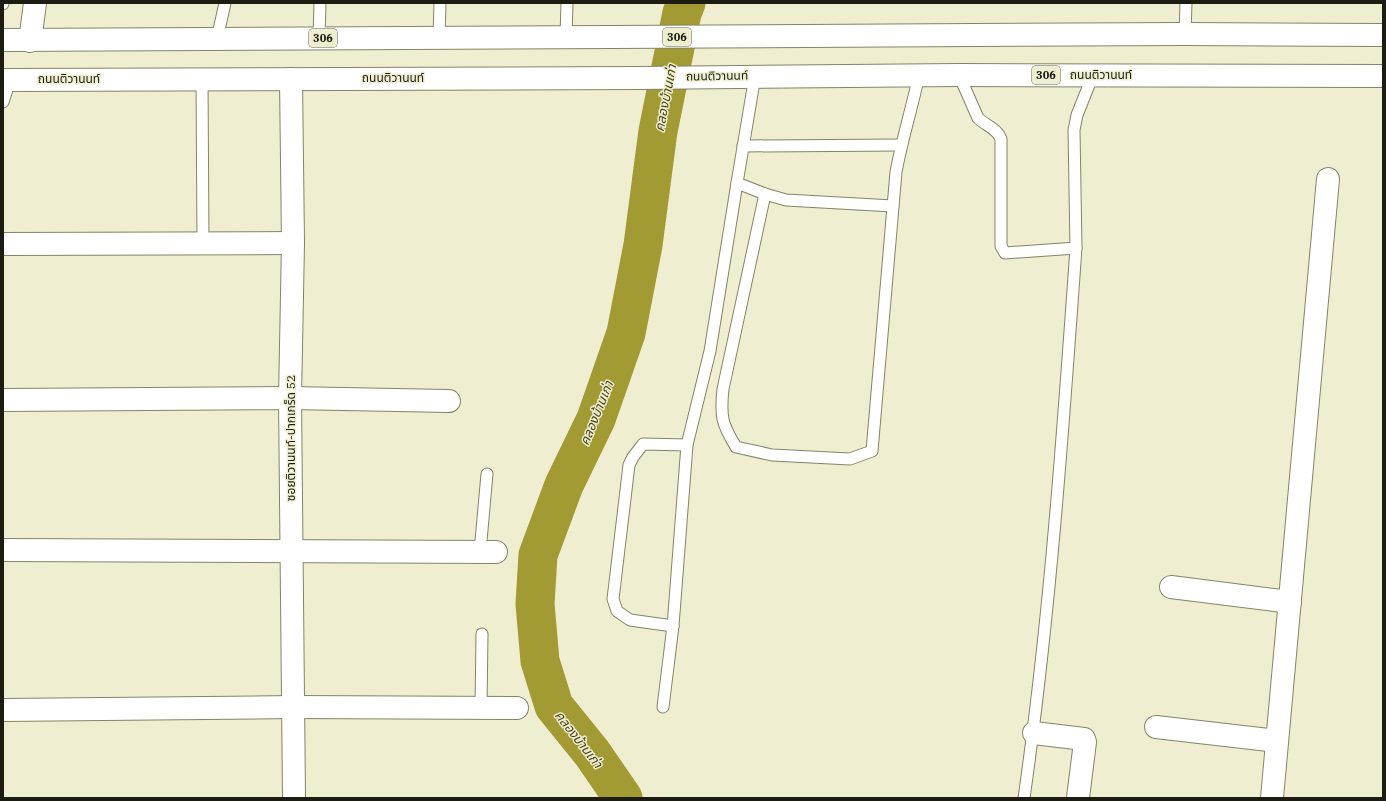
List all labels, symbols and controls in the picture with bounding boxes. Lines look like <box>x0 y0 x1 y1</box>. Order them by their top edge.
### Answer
road number: 306 <box>663 28 691 46</box>
road number: 306 <box>309 29 337 47</box>
water label: คลองบ้านเก่า <box>651 62 680 133</box>
road number: 306 <box>1032 66 1060 84</box>
street label: ถนนติวานนท์ <box>686 67 748 84</box>
street label: ถนนติวานนท์ <box>1070 67 1132 82</box>
street label: ถนนติวานนท์ <box>362 70 424 85</box>
street label: ถนนติวานนท์ <box>38 71 100 86</box>
street label: ซอยติวานนท์-ปากเกร็ด 52 <box>283 375 298 501</box>
water label: คลองบ้านเก่า <box>576 378 617 448</box>
water label: คลองบ้านเก่า <box>551 707 607 772</box>

